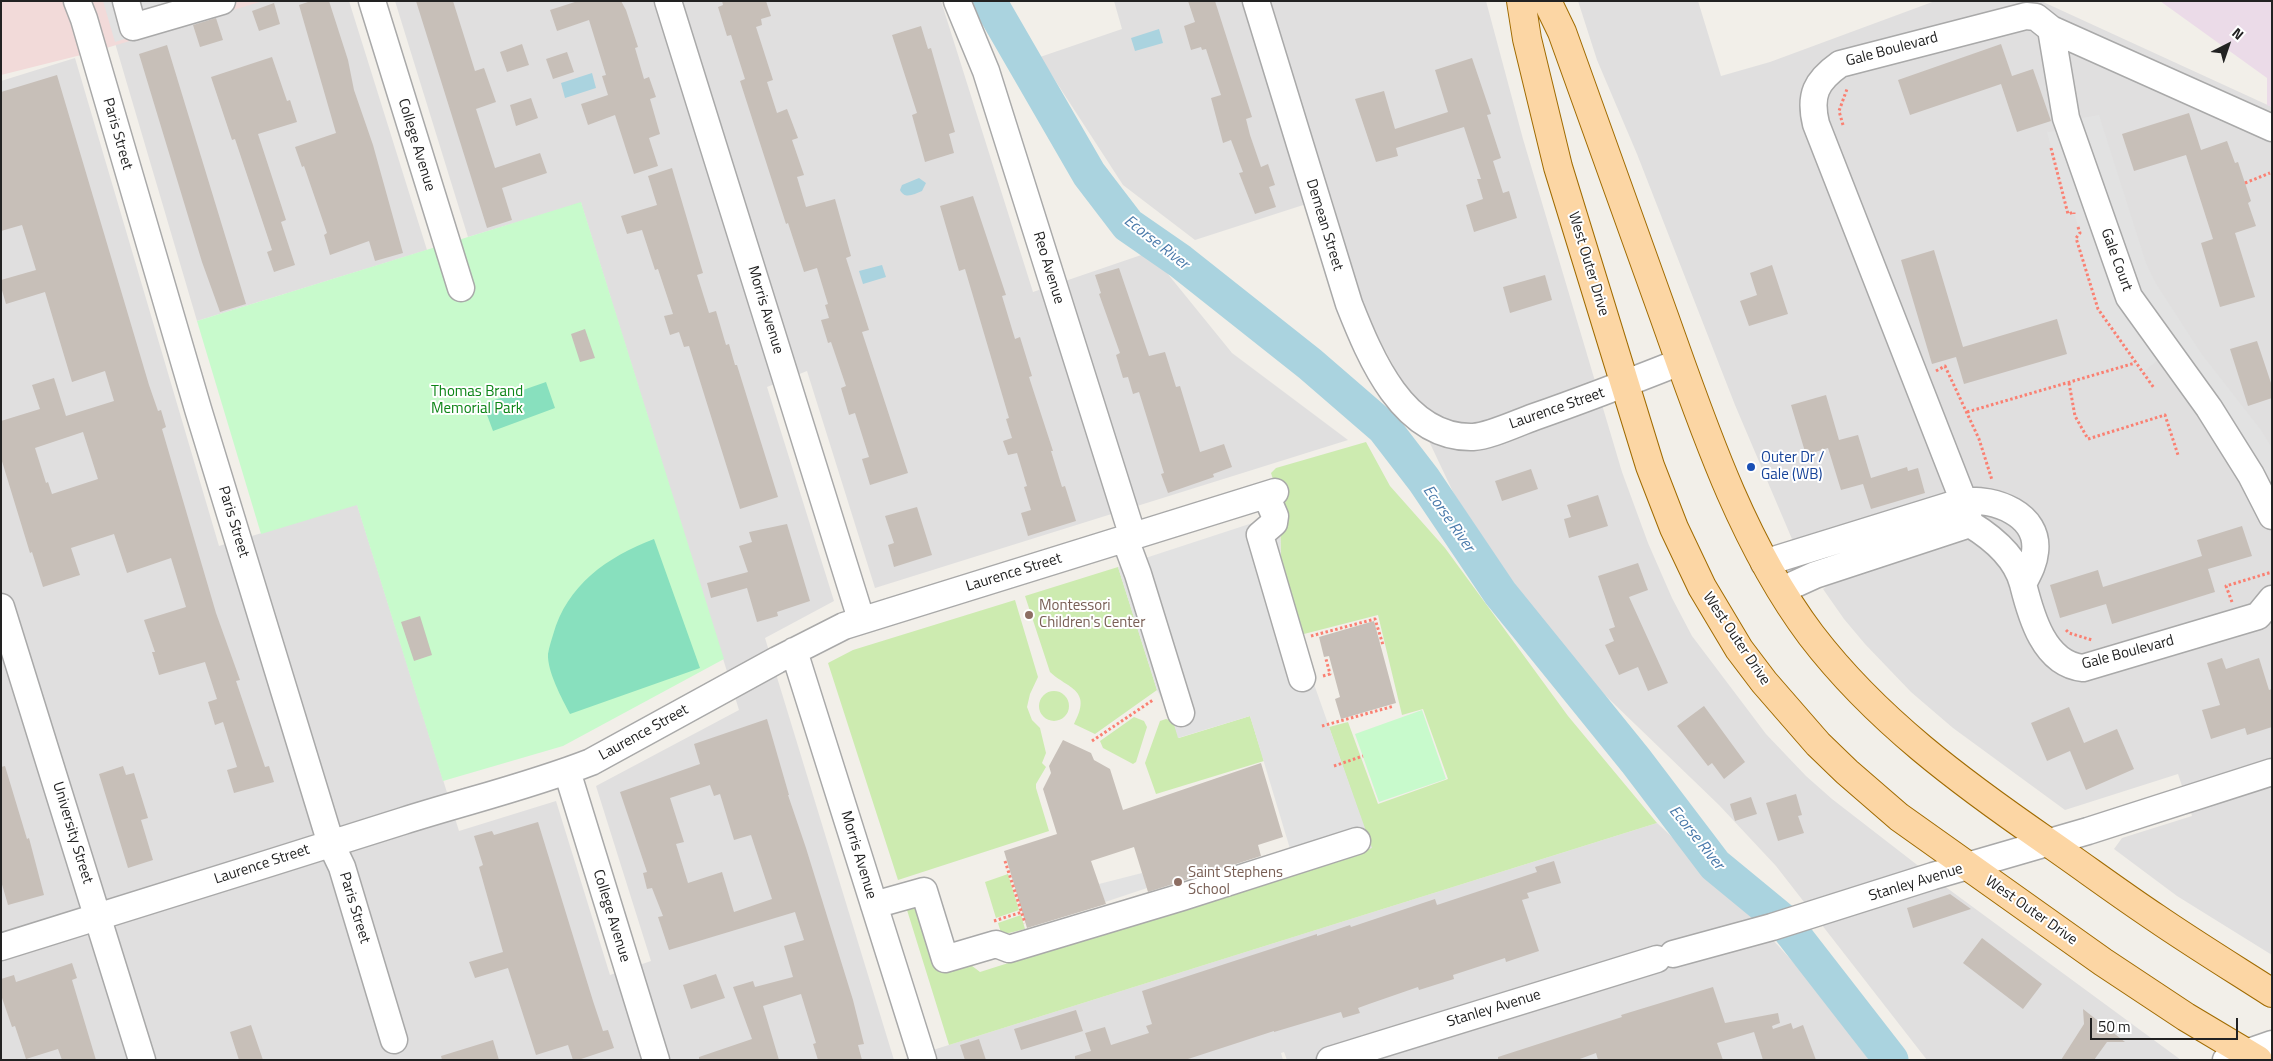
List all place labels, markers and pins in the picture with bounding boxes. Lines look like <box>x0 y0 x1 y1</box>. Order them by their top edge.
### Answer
place label: Outer Dr / Gale (WB) <box>1761 449 1825 484</box>
marker: Outer Dr / Gale (WB) <box>1745 461 1757 473</box>
place label: Montessori Children's Center <box>1039 597 1145 632</box>
marker: Montessori Children's Center <box>1023 609 1035 621</box>
place label: Saint Stephens School <box>1188 864 1283 899</box>
marker: Saint Stephens School <box>1172 876 1184 888</box>

